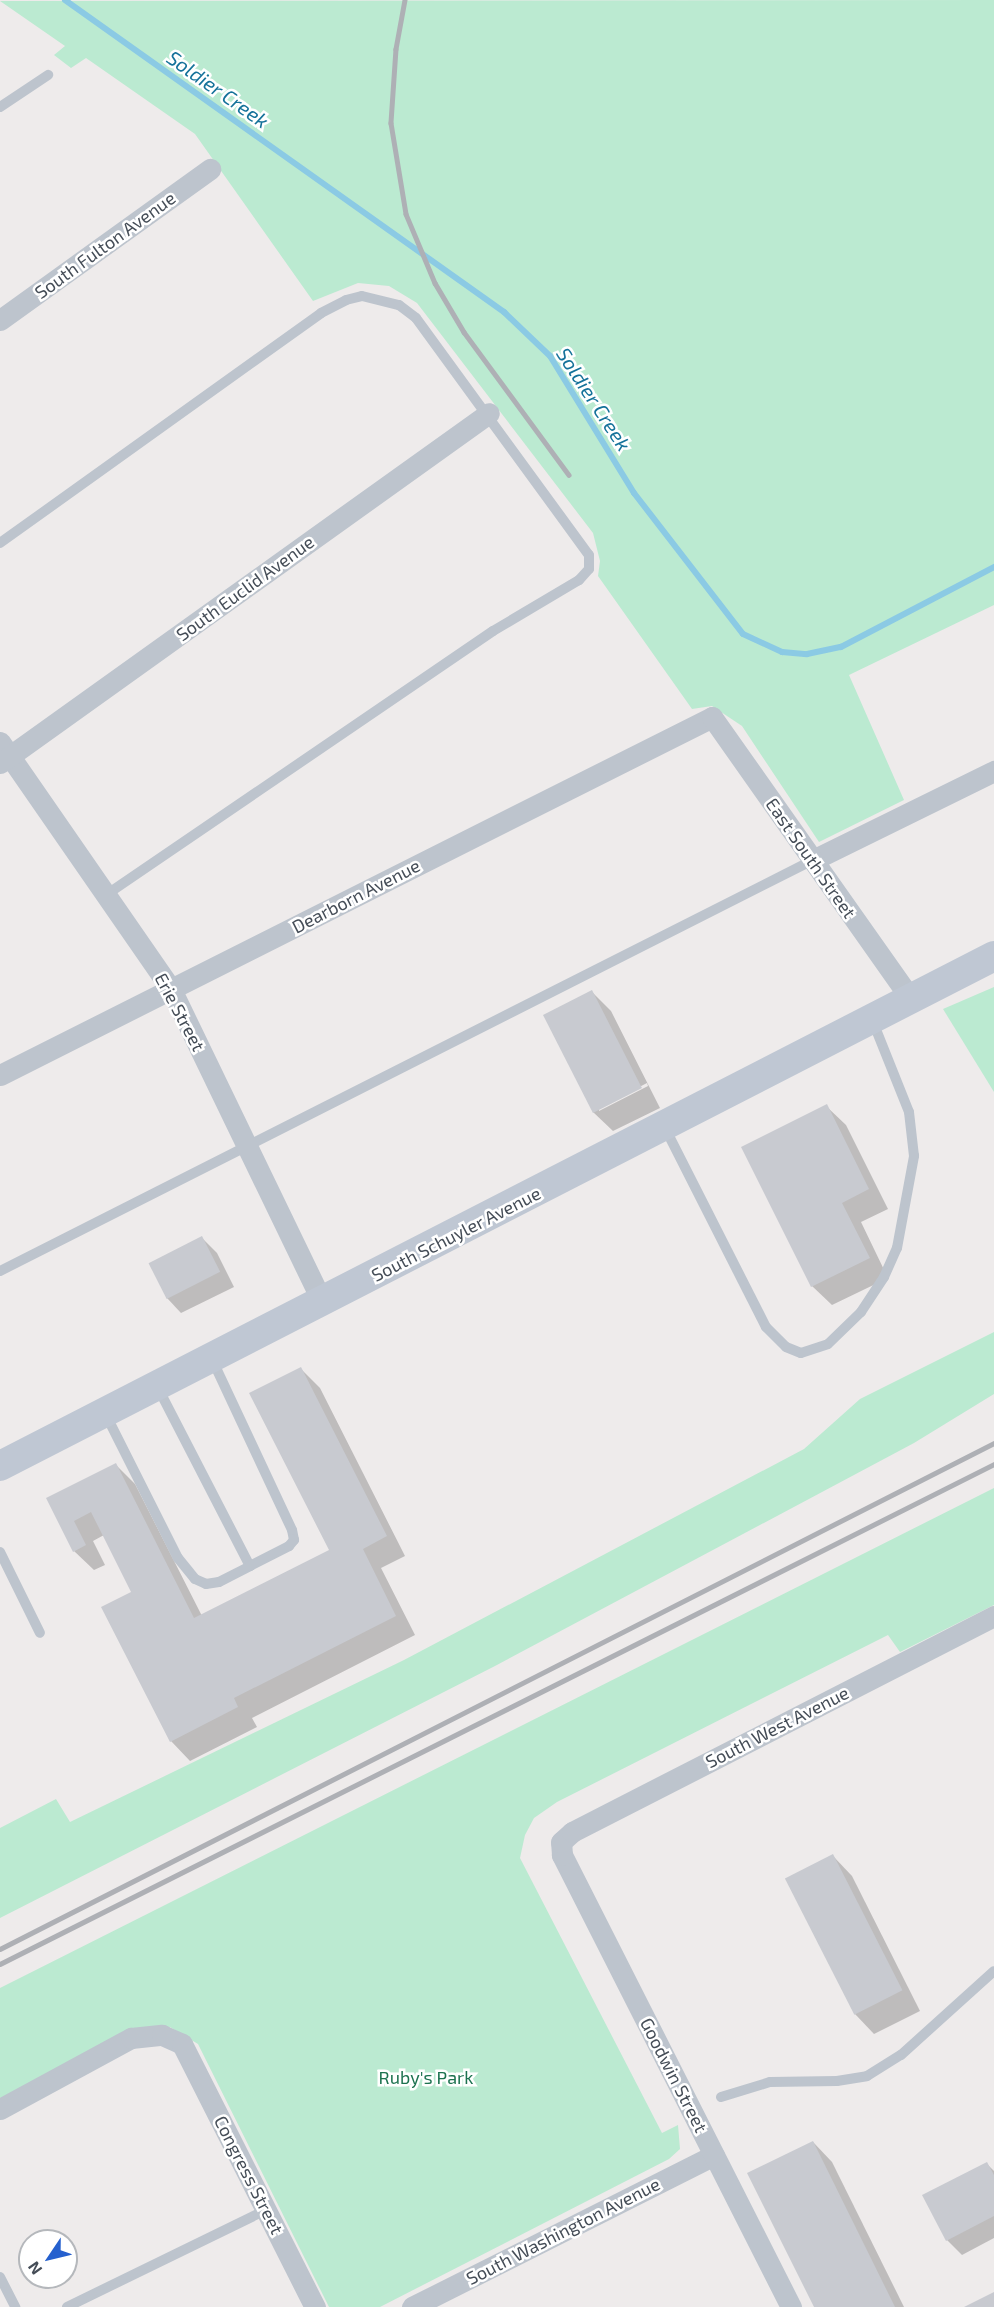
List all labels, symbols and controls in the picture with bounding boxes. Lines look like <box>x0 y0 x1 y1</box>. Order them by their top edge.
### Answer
water label: Soldier Creek <box>162 45 274 133</box>
street label: South Fulton Avenue <box>30 187 180 303</box>
water label: Soldier Creek <box>552 343 636 455</box>
street label: South Euclid Avenue <box>172 531 318 645</box>
street label: East South Street <box>761 794 861 922</box>
street label: Dearborn Avenue <box>288 854 424 938</box>
street label: Erie Street <box>150 969 210 1055</box>
street label: South Schuyler Avenue <box>368 1182 544 1286</box>
street label: South West Avenue <box>701 1681 853 1773</box>
street label: Goodwin Street <box>636 2014 712 2136</box>
park label: Ruby's Park <box>379 2066 473 2088</box>
street label: Congress Street <box>210 2112 288 2238</box>
street label: South Washington Avenue <box>462 2173 664 2289</box>
north arrow <box>18 2229 78 2289</box>
text: N <box>23 2258 46 2279</box>

